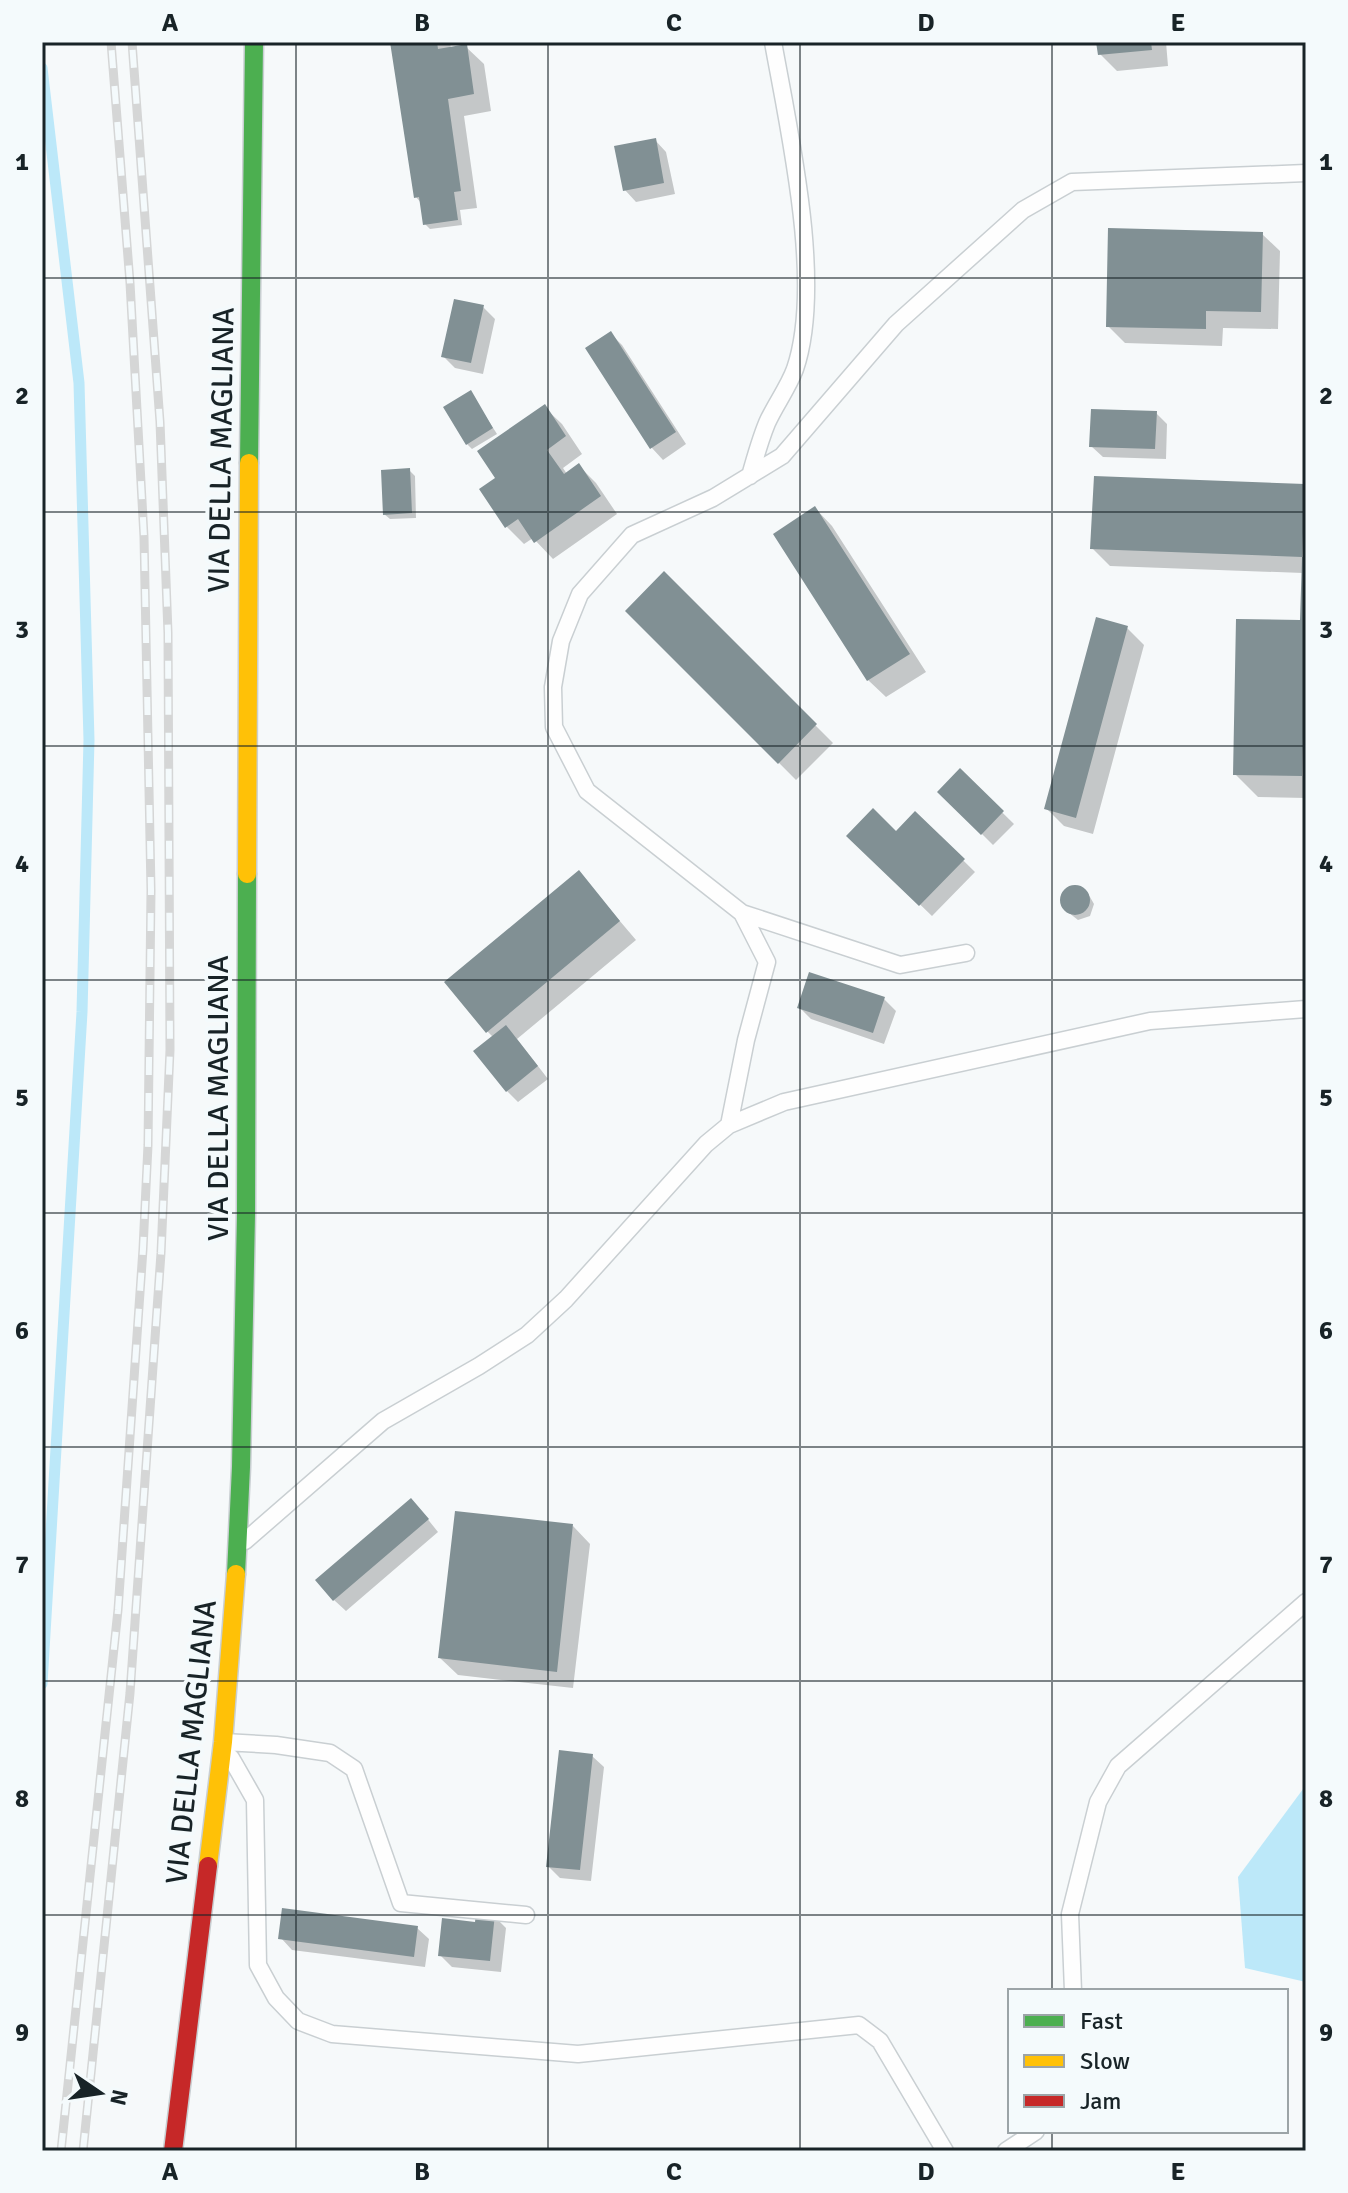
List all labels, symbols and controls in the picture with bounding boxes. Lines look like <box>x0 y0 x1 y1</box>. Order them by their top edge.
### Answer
text: A <box>162 7 179 39</box>
text: B <box>414 7 430 39</box>
text: C <box>666 7 682 39</box>
text: D <box>917 7 935 39</box>
text: E <box>1171 7 1185 39</box>
text: 1 <box>15 146 29 178</box>
text: 1 <box>1319 146 1333 178</box>
street label: VIA DELLA MAGLIANA <box>201 307 242 593</box>
text: 2 <box>15 380 29 412</box>
text: 2 <box>1319 380 1333 412</box>
text: 3 <box>15 614 29 646</box>
text: 3 <box>1319 614 1333 646</box>
text: 4 <box>15 848 29 880</box>
text: 4 <box>1319 848 1333 880</box>
street label: VIA DELLA MAGLIANA <box>200 955 237 1241</box>
text: 5 <box>15 1082 29 1114</box>
text: 5 <box>1319 1082 1333 1114</box>
text: 6 <box>15 1315 29 1347</box>
text: 6 <box>1319 1315 1333 1347</box>
text: 7 <box>15 1549 29 1581</box>
text: 7 <box>1319 1549 1333 1581</box>
street label: VIA DELLA MAGLIANA <box>158 1598 225 1886</box>
text: 8 <box>15 1783 29 1815</box>
text: 8 <box>1319 1783 1333 1815</box>
legend <box>1008 1989 1288 2133</box>
text: Fast <box>1080 2006 1123 2036</box>
text: 9 <box>15 2017 29 2049</box>
text: 9 <box>1319 2017 1333 2049</box>
text: Slow <box>1080 2046 1130 2076</box>
north arrow <box>60 2053 140 2133</box>
text: Jam <box>1080 2086 1121 2116</box>
text: N <box>104 2087 134 2108</box>
text: A <box>162 2156 179 2188</box>
text: B <box>414 2156 430 2188</box>
text: C <box>666 2156 682 2188</box>
text: D <box>917 2156 935 2188</box>
text: E <box>1171 2156 1185 2188</box>

